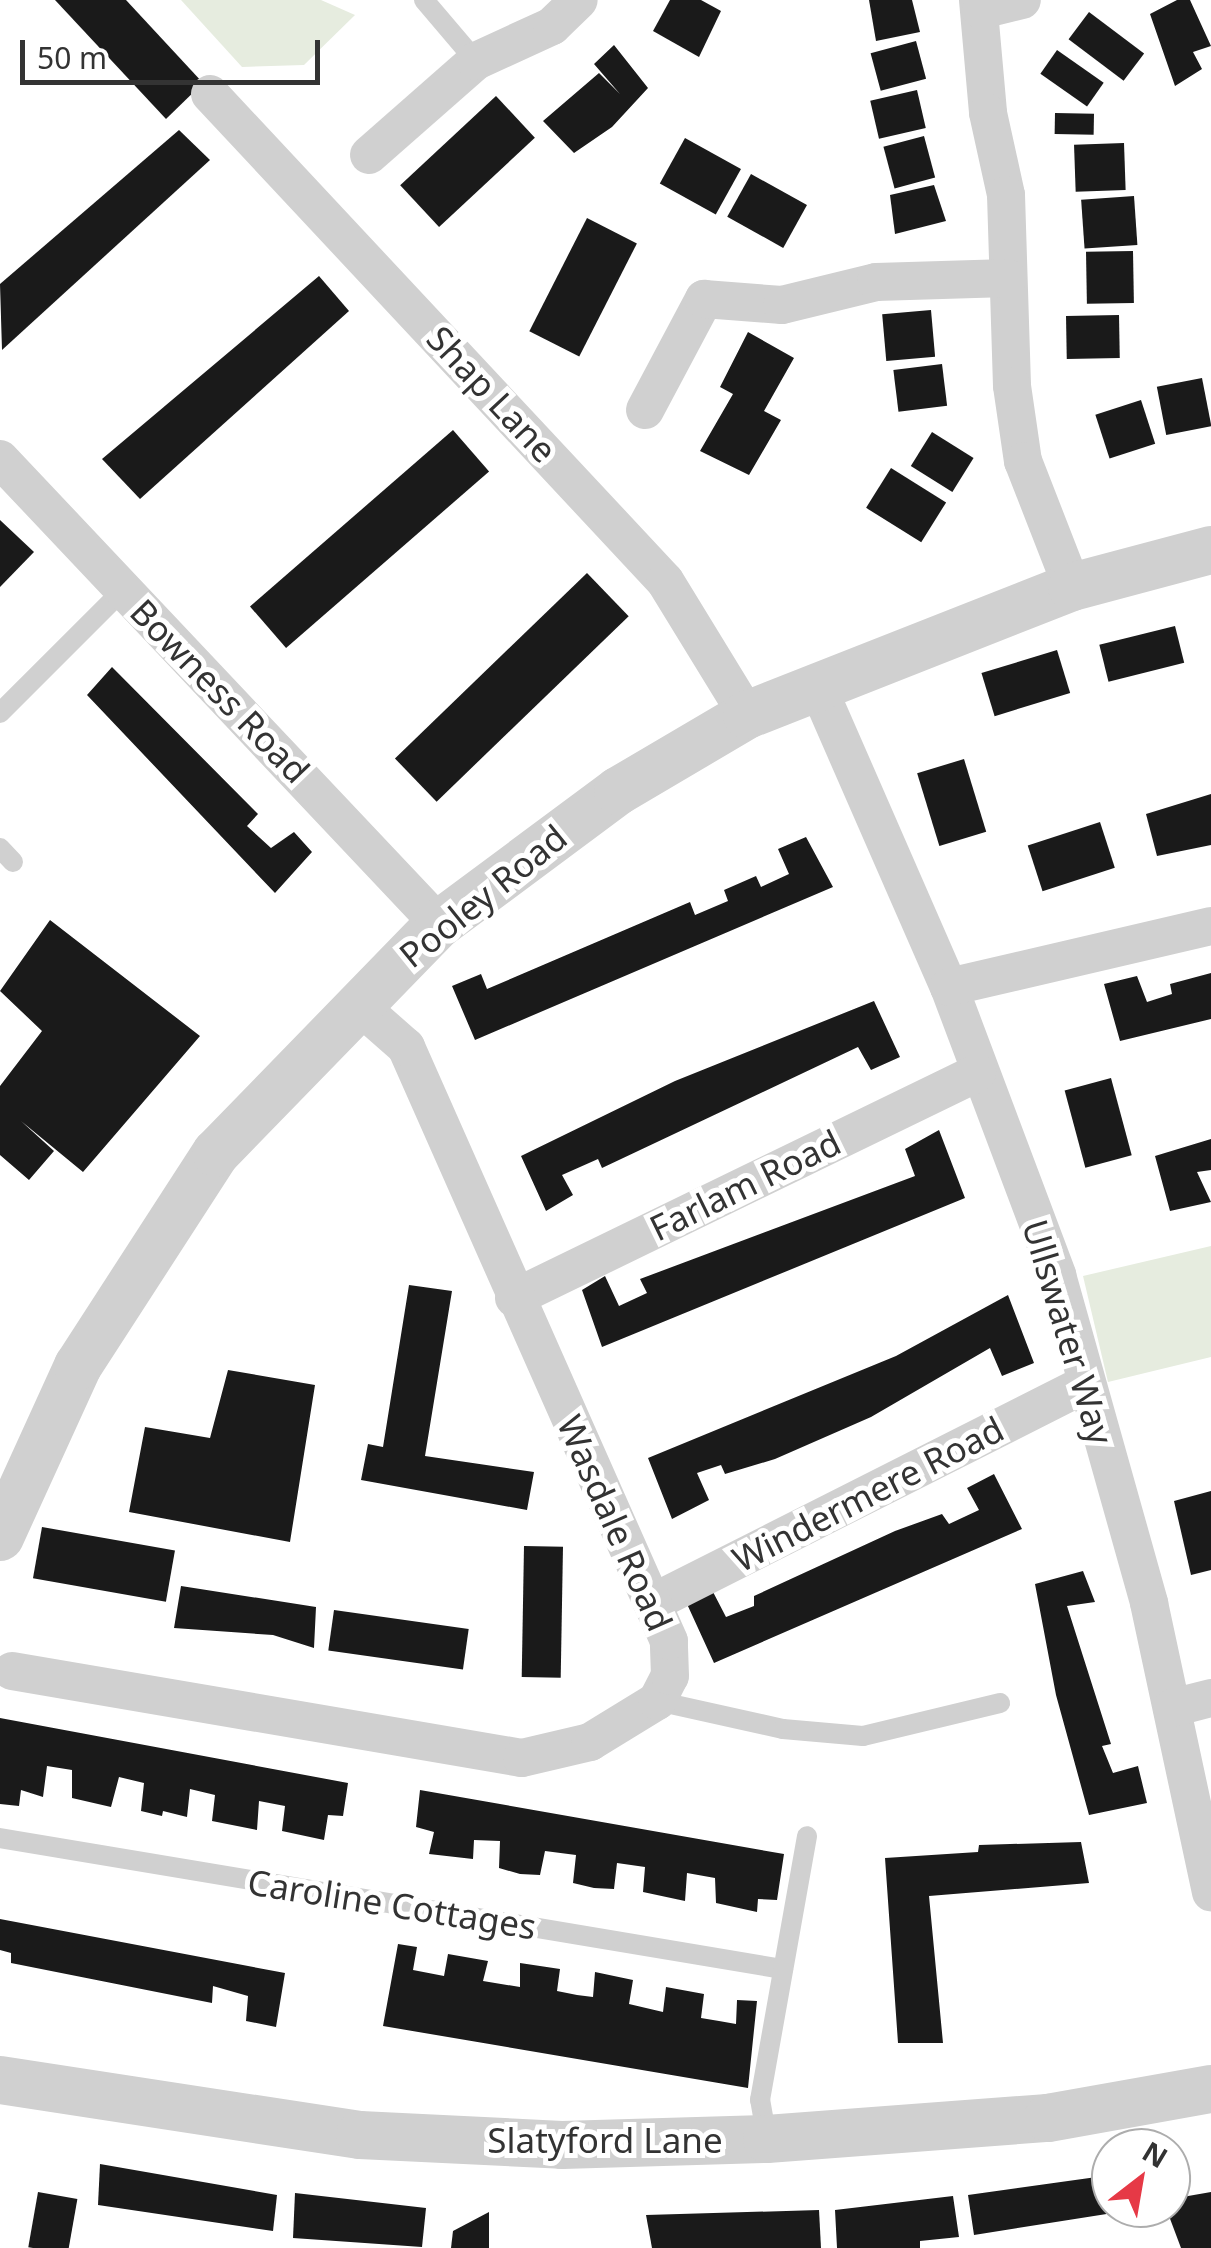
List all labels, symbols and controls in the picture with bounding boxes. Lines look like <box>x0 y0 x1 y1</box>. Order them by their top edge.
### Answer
scale bar <box>25 20 325 82</box>
text: 50 m <box>37 37 107 78</box>
street label: Shap Lane <box>419 317 565 471</box>
street label: Bowness Road <box>122 591 318 791</box>
street label: Pooley Road <box>391 816 575 976</box>
street label: Farlam Road <box>643 1121 847 1249</box>
street label: Ullswater Way <box>1014 1215 1122 1449</box>
street label: Windermere Road <box>726 1408 1010 1580</box>
street label: Wasdale Road <box>549 1409 681 1637</box>
street label: Caroline Cottages <box>245 1860 539 1948</box>
street label: Slatyford Lane <box>487 2119 723 2161</box>
north arrow <box>1091 2128 1191 2228</box>
text: N <box>1136 2132 1175 2176</box>

